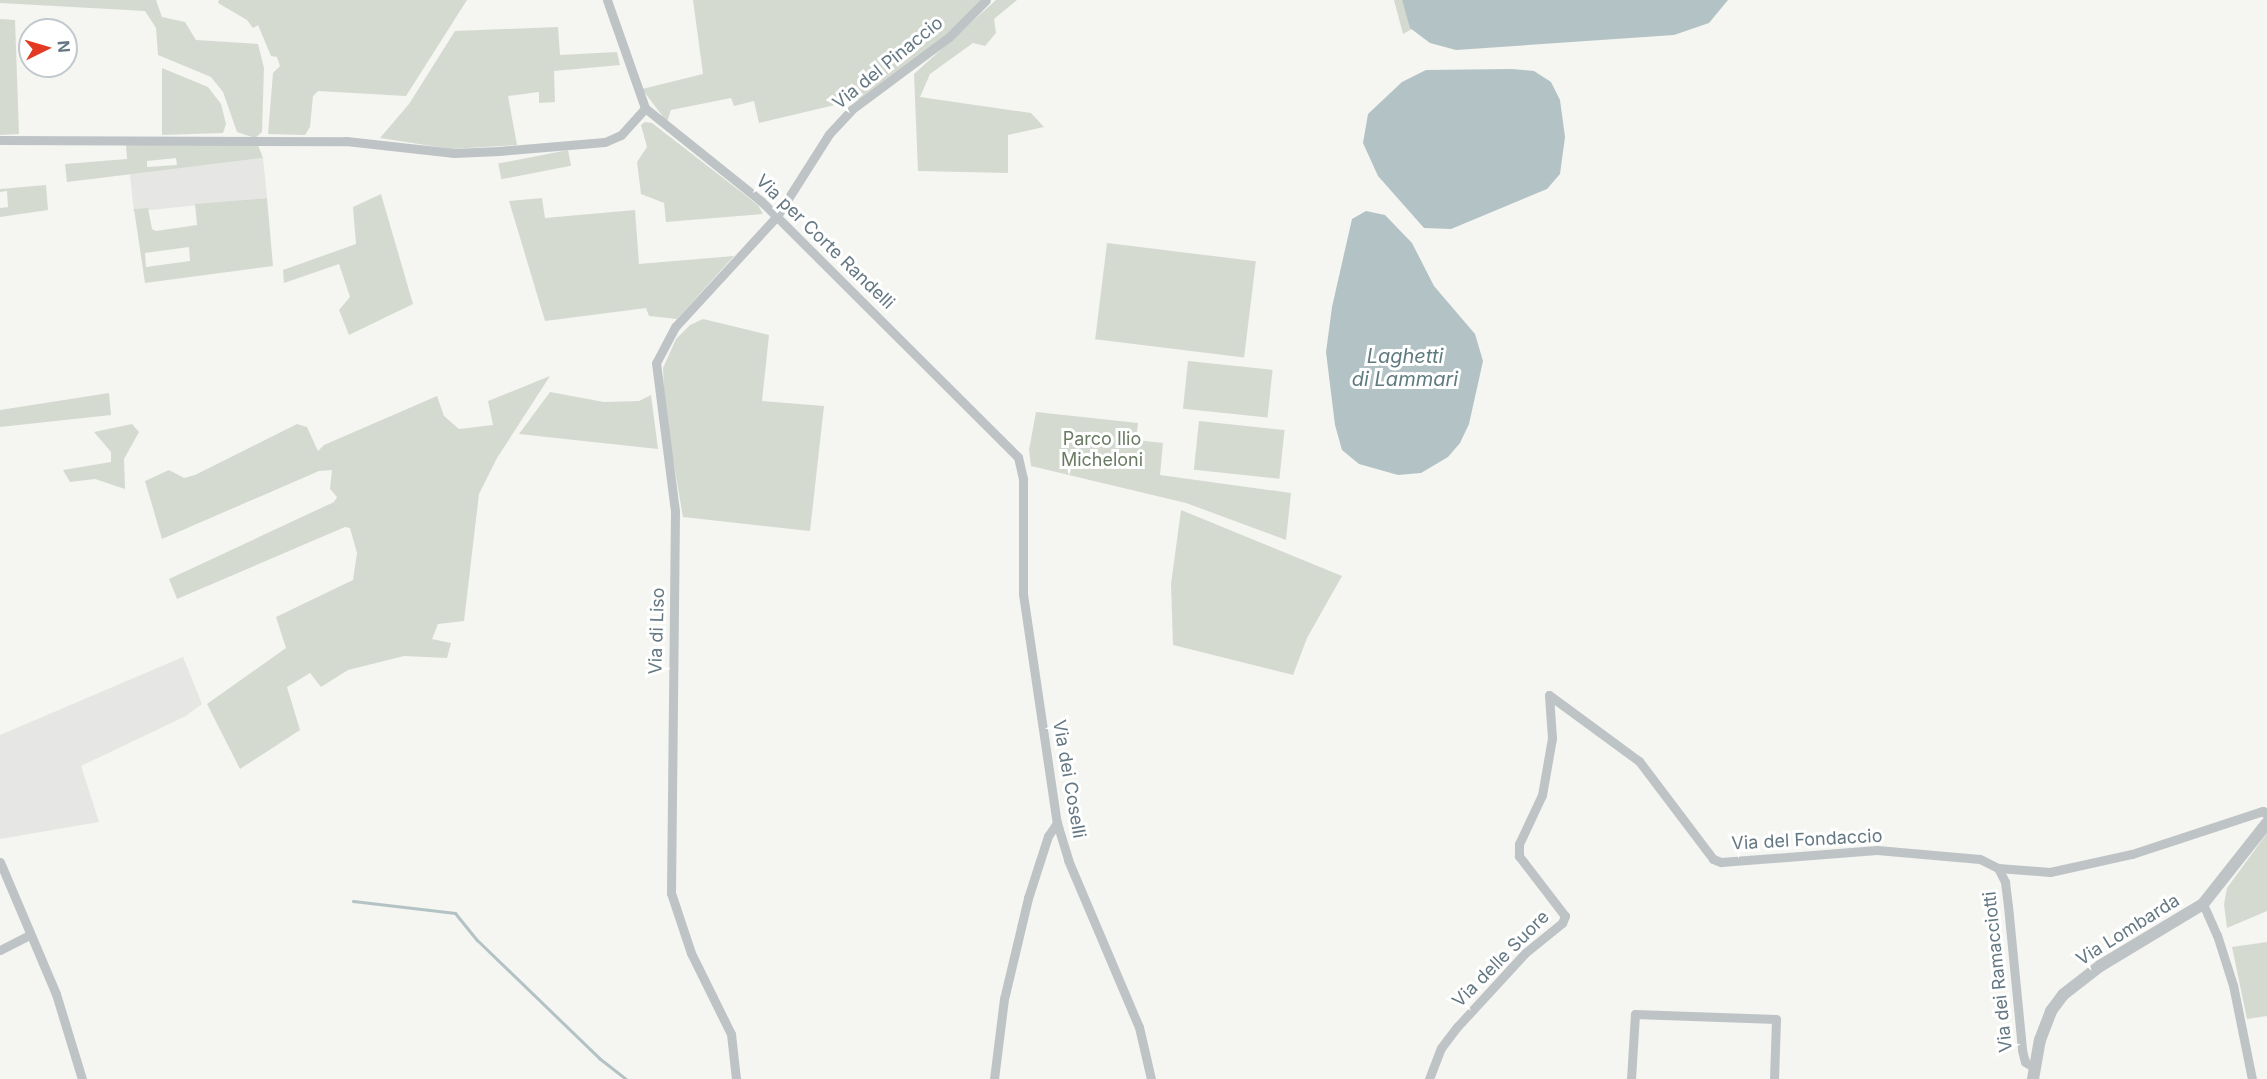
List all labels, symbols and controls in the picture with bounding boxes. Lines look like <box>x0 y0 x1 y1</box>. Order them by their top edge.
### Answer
street label: Via del Pinaccio <box>829 12 947 114</box>
north arrow <box>18 18 78 78</box>
text: N <box>53 40 74 54</box>
street label: Via per Corte Randelli <box>751 170 899 314</box>
water label: Laghetti di Lammari <box>1352 345 1458 392</box>
park label: Parco Ilio Micheloni <box>1061 429 1143 472</box>
street label: Via di Liso <box>645 587 669 675</box>
street label: Via dei Coselli <box>1048 718 1090 840</box>
street label: Via del Fondaccio <box>1731 825 1883 855</box>
street label: Via dei Ramacciotti <box>1979 890 2017 1054</box>
street label: Via Lombarda <box>2072 890 2184 970</box>
street label: Via delle Suore <box>1448 906 1554 1012</box>

